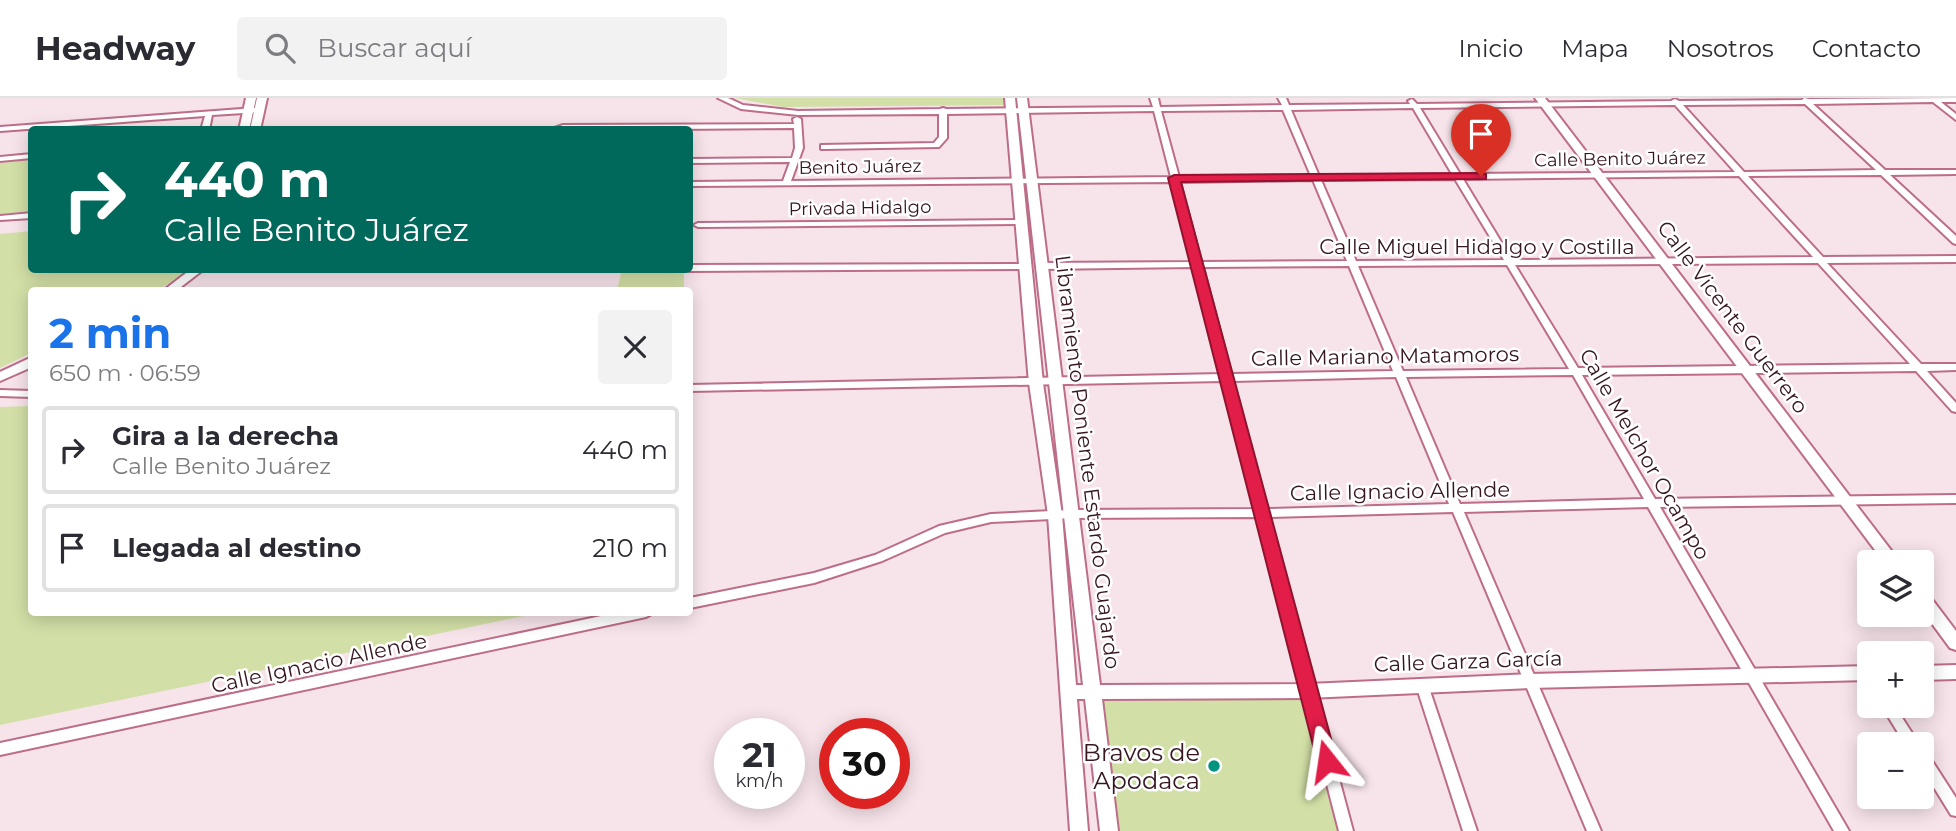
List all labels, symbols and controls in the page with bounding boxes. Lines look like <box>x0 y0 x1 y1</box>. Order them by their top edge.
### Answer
search box <box>237 17 727 80</box>
text: Headway <box>35 28 195 68</box>
icon: search <box>261 29 299 67</box>
text: Buscar aquí <box>317 32 472 64</box>
text: Inicio <box>1458 34 1523 63</box>
text: Mapa <box>1561 34 1629 63</box>
text: Nosotros <box>1667 34 1774 63</box>
text: Contacto <box>1812 34 1921 63</box>
pin <box>1451 104 1511 176</box>
icon: arrive <box>1462 115 1500 153</box>
street label: Calle Benito Juárez <box>1534 147 1706 171</box>
text: 440 m <box>164 150 330 209</box>
icon: right <box>49 154 140 245</box>
street label: Benito Juárez <box>798 155 922 179</box>
street label: Privada Hidalgo <box>788 196 932 220</box>
text: Calle Benito Juárez <box>164 210 469 249</box>
street label: Calle Vicente Guerrero <box>1652 216 1814 418</box>
street label: Calle Miguel Hidalgo y Costilla <box>1319 234 1635 259</box>
street label: Libramiento Poniente Estardo Guajardo <box>1050 254 1126 670</box>
text: 2 min <box>49 307 171 359</box>
button: close <box>598 310 672 384</box>
street label: Calle Mariano Matamoros <box>1251 341 1519 371</box>
street label: Calle Melchor Ocampo <box>1574 344 1716 564</box>
text: 650 m · 06:59 <box>49 359 201 387</box>
text: Gira a la derecha <box>112 420 339 452</box>
icon: right <box>53 431 91 469</box>
text: 440 m <box>582 434 668 466</box>
text: Calle Benito Juárez <box>112 452 331 480</box>
street label: Calle Ignacio Allende <box>1290 477 1510 505</box>
icon: arrive <box>53 529 91 567</box>
text: Llegada al destino <box>112 532 361 564</box>
text: 210 m <box>592 532 668 564</box>
map controls <box>1857 550 1934 809</box>
button: layers <box>1857 550 1934 627</box>
street label: Calle Ignacio Allende <box>209 628 429 698</box>
button: + <box>1857 641 1934 718</box>
street label: Calle Garza García <box>1373 645 1563 677</box>
speed limit sign: 30 <box>819 718 910 809</box>
position arrow <box>1290 724 1364 798</box>
button: − <box>1857 732 1934 809</box>
text: 21 <box>742 733 777 776</box>
place label: Bravos de Apodaca <box>1083 738 1200 795</box>
marker: Bravos de Apodaca <box>1206 758 1222 774</box>
text: km/h <box>735 770 784 792</box>

